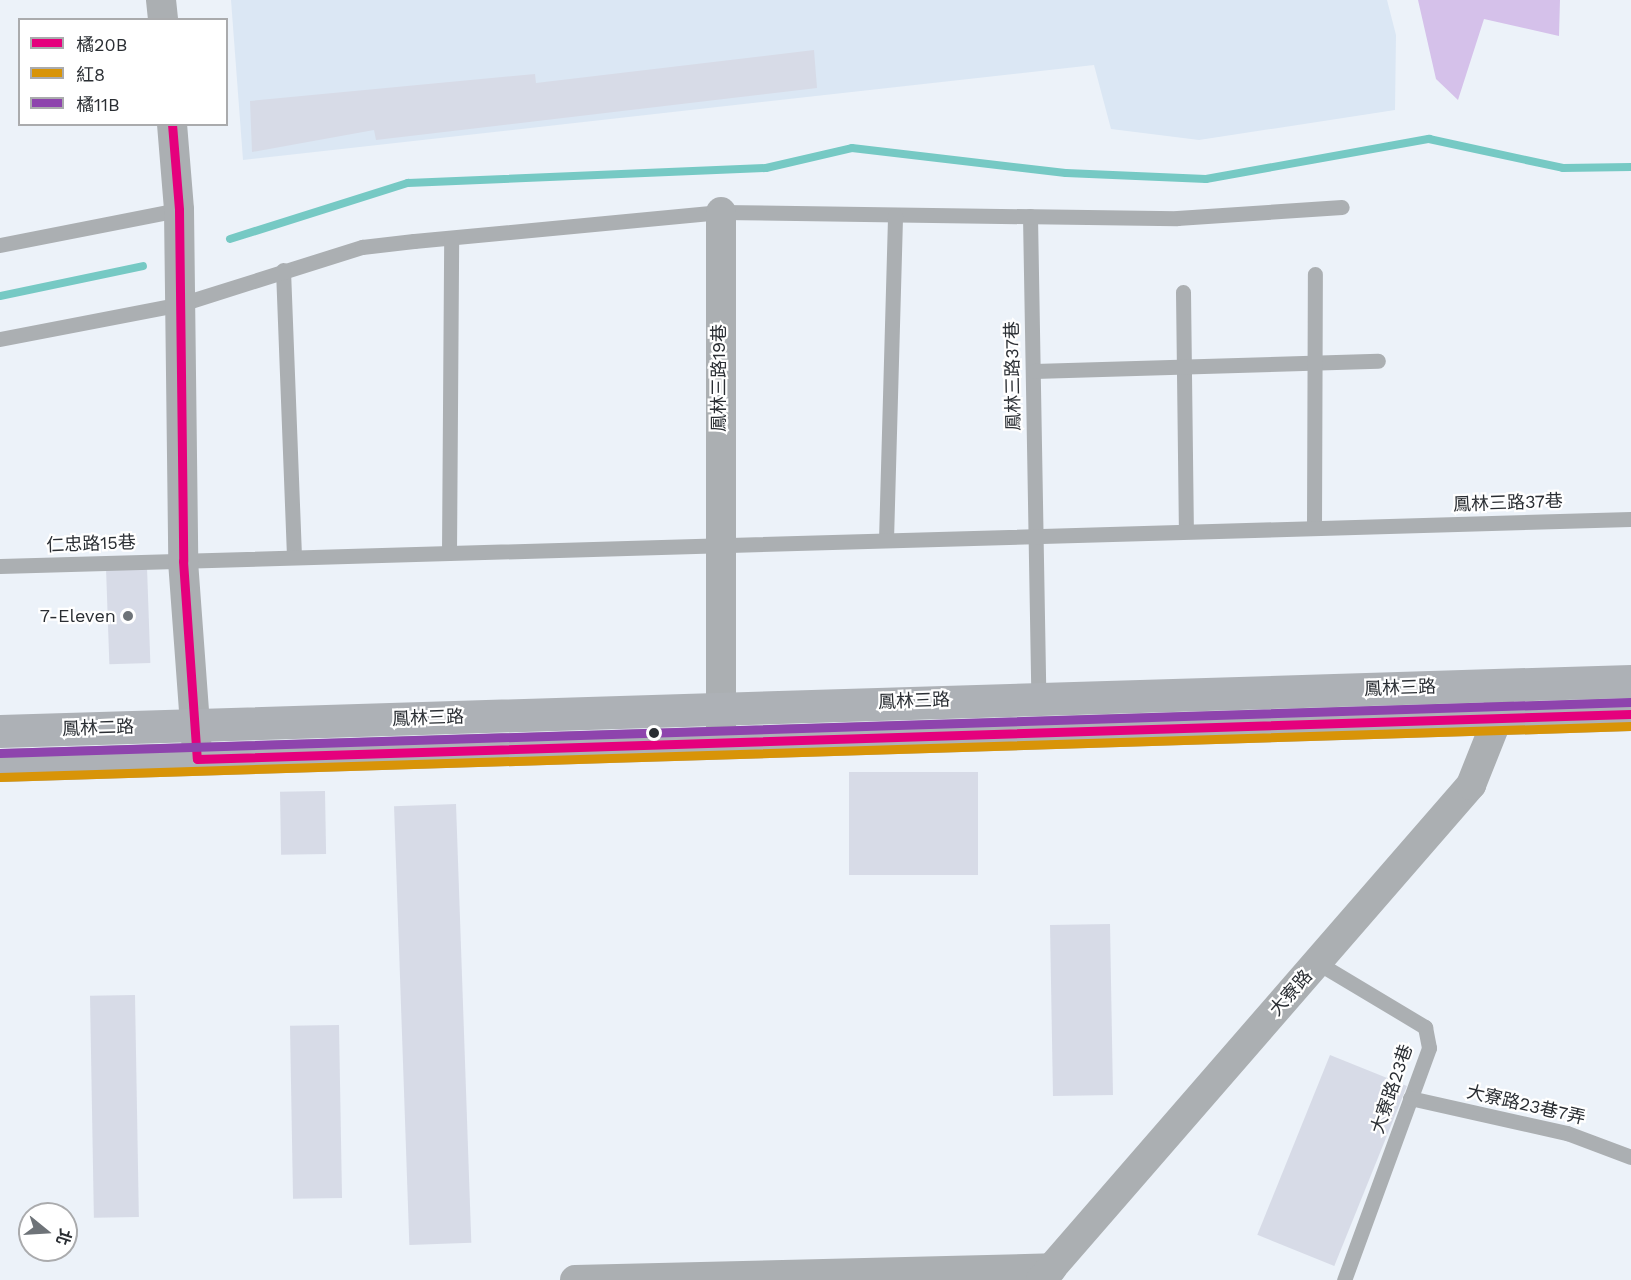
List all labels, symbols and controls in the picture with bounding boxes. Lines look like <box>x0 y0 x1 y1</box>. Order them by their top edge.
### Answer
legend <box>18 18 228 126</box>
text: 橘20B <box>76 34 127 55</box>
text: 紅8 <box>76 64 105 85</box>
text: 橘11B <box>76 94 120 115</box>
street label: 鳳林三路37巷 <box>1001 321 1025 431</box>
street label: 鳳林三路19巷 <box>708 324 730 432</box>
street label: 鳳林三路37巷 <box>1453 490 1563 516</box>
street label: 仁忠路15巷 <box>46 532 136 556</box>
place label: 7-Eleven <box>40 605 116 627</box>
marker: 7-Eleven <box>121 609 135 623</box>
street label: 鳳林三路 <box>1364 676 1436 700</box>
street label: 鳳林三路 <box>878 689 950 713</box>
street label: 鳳林三路 <box>392 706 464 730</box>
street label: 鳳林二路 <box>62 716 134 740</box>
unlabelled marker <box>648 727 660 739</box>
street label: 大寮路 <box>1265 966 1317 1020</box>
street label: 大寮路23巷 <box>1367 1042 1417 1136</box>
street label: 大寮路23巷7弄 <box>1465 1081 1587 1129</box>
north arrow <box>18 1202 78 1262</box>
text: 北 <box>52 1227 75 1248</box>

